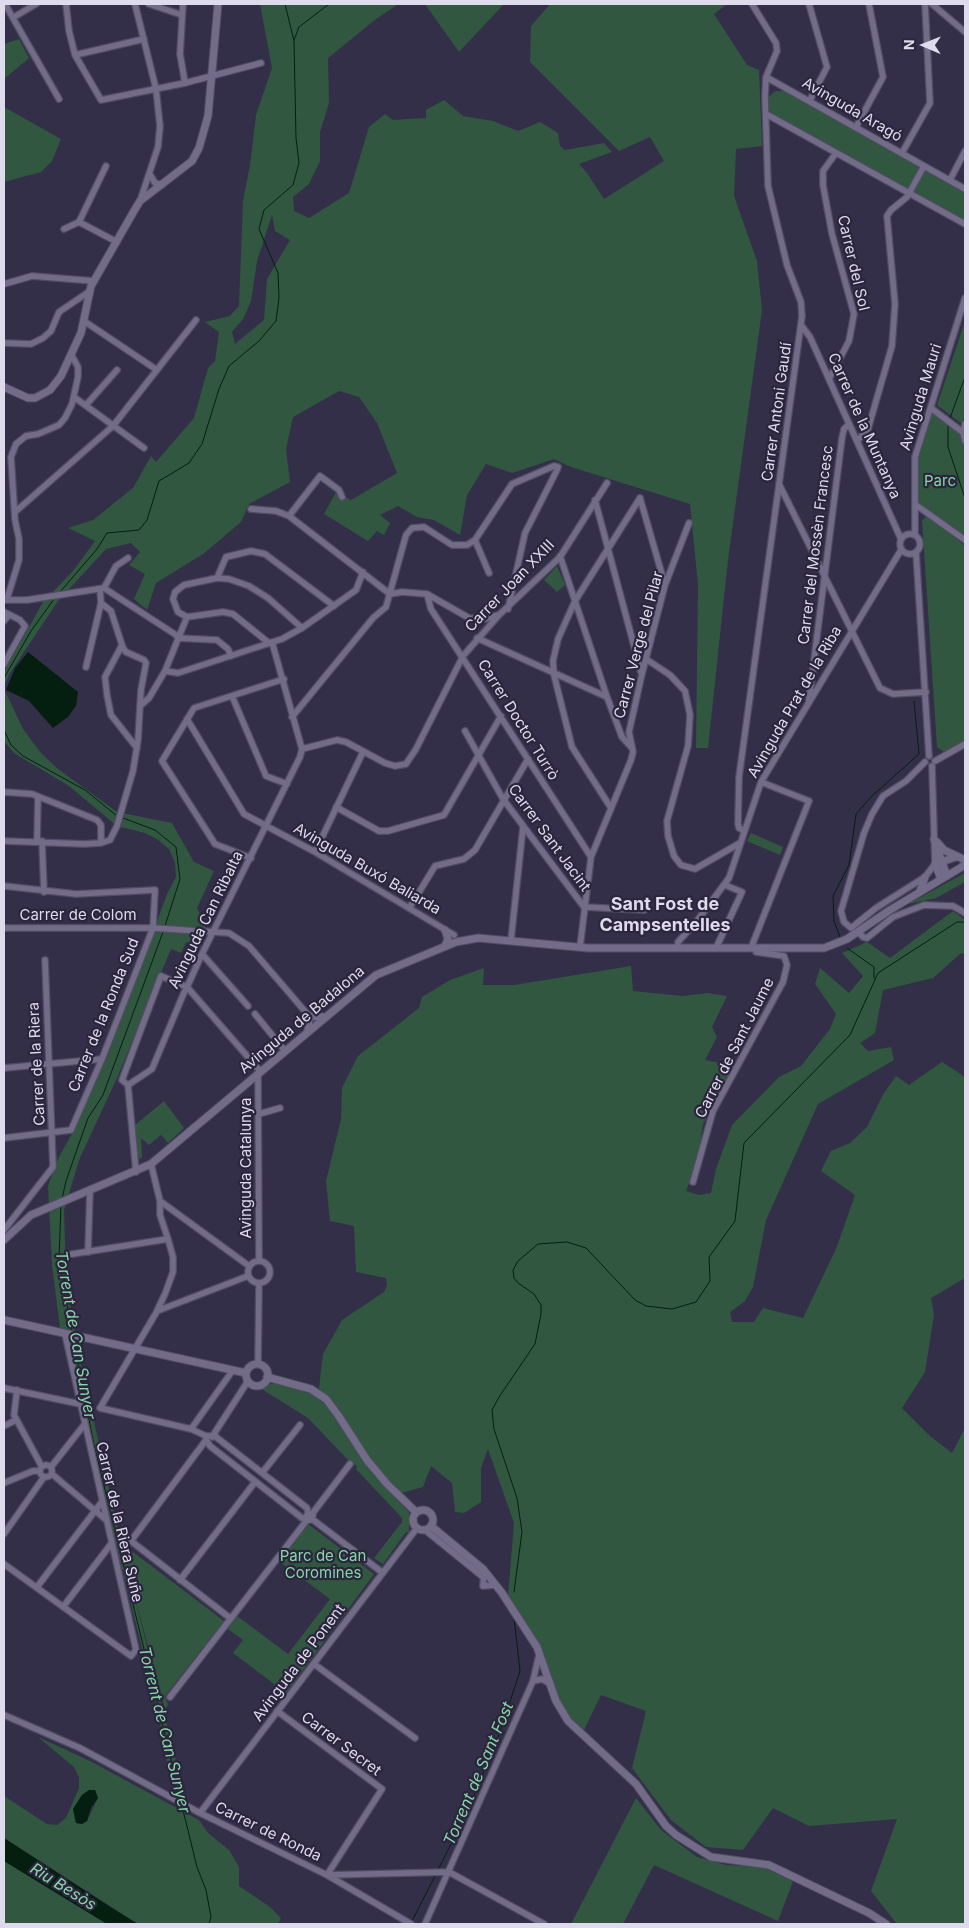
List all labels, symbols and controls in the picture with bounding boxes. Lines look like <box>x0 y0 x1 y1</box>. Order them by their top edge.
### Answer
north arrow <box>899 20 949 70</box>
text: N <box>900 39 917 50</box>
street label: Avinguda Aragó <box>799 74 905 146</box>
street label: Carrer del Sol <box>833 214 873 312</box>
street label: Carrer Antoni Gaudí <box>758 341 796 483</box>
street label: Avinguda Mauri <box>896 342 946 452</box>
street label: Carrer de la Muntanya <box>824 350 904 502</box>
street label: Carrer del Mossèn Francesc <box>795 444 837 646</box>
park label: Parc <box>924 472 956 490</box>
street label: Carrer Joan XXIII <box>461 536 559 636</box>
street label: Carrer Verge del Pilar <box>611 569 667 721</box>
street label: Avinguda Prat de la Riba <box>744 623 846 781</box>
street label: Carrer Doctor Turrò <box>474 656 562 784</box>
street label: Carrer Sant Jacint <box>504 781 594 895</box>
street label: Avinguda Buxó Baliarda <box>290 819 444 919</box>
street label: Avinguda Can Ribalta <box>165 848 247 992</box>
district label: Sant Fost de Campsentelles <box>599 894 731 936</box>
street label: Carrer de Colom <box>19 906 137 924</box>
street label: Carrer de la Ronda Sud <box>65 935 143 1095</box>
street label: Avinguda de Badalona <box>236 962 368 1078</box>
street label: Carrer de Sant Jaume <box>692 975 778 1121</box>
street label: Carrer de la Riera <box>25 1002 49 1126</box>
street label: Avinguda Catalunya <box>237 1098 255 1238</box>
water label: Torrent de Can Sunyer <box>51 1249 99 1421</box>
street label: Carrer de la Riera Suñe <box>92 1440 146 1604</box>
park label: Parc de Can Coromines <box>280 1547 366 1582</box>
street label: Avinguda de Ponent <box>249 1601 349 1725</box>
water label: Torrent de Can Sunyer <box>134 1645 194 1815</box>
water label: Torrent de Sant Fost <box>440 1699 518 1849</box>
street label: Carrer Secret <box>298 1708 384 1780</box>
street label: Carrer de Ronda <box>212 1798 324 1866</box>
water label: Riu Besòs <box>26 1859 100 1915</box>

